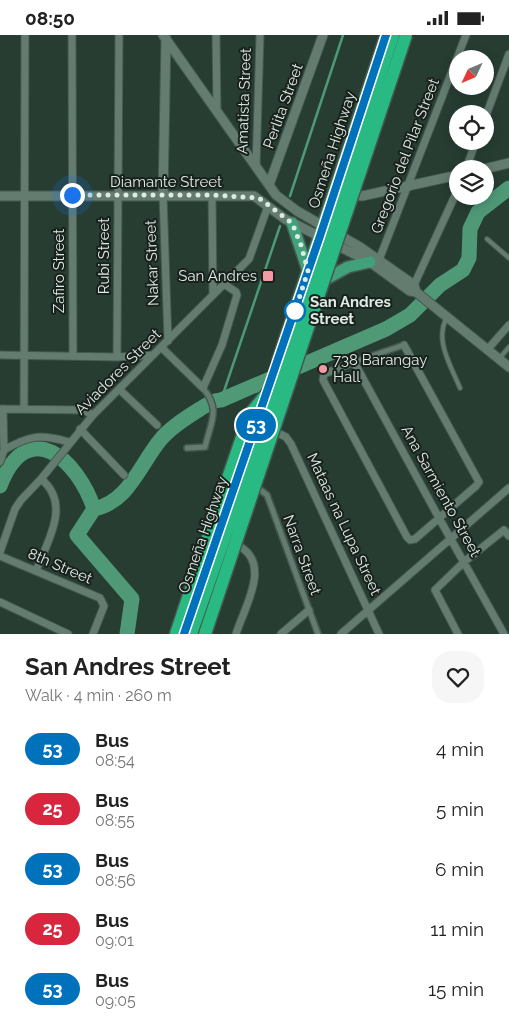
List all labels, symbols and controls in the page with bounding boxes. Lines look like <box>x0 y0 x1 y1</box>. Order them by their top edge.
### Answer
text: 08:50 <box>25 7 75 29</box>
street label: Amatista Street <box>233 48 255 154</box>
north arrow <box>449 50 494 95</box>
map controls <box>449 50 494 205</box>
street label: Perlita Street <box>259 61 307 151</box>
street label: Gregorio del Pilar Street <box>367 76 443 236</box>
street label: Osmeña Highway <box>305 89 359 211</box>
button: locate <box>449 105 494 150</box>
button: layers <box>449 160 494 205</box>
street label: Diamante Street <box>110 173 222 191</box>
your location <box>60 183 85 208</box>
street label: Rubi Street <box>95 218 113 294</box>
street label: Nakar Street <box>142 220 162 306</box>
street label: Zafiro Street <box>50 229 68 313</box>
place label: San Andres <box>178 267 257 285</box>
marker: San Andres <box>261 269 275 283</box>
place label: San Andres Street <box>310 293 391 328</box>
marker: San Andres Street <box>284 300 306 322</box>
street label: Aviadores Street <box>71 325 165 419</box>
place label: 738 Barangay Hall <box>333 351 427 386</box>
marker: 738 Barangay Hall <box>317 363 329 375</box>
line badge: 53 <box>234 409 278 441</box>
text: 53 <box>246 414 266 435</box>
street label: Ana Sarmiento Street <box>397 422 485 560</box>
street label: Mataas na Lupa Street <box>303 450 385 598</box>
street label: Osmeña Highway <box>175 474 231 596</box>
street label: Narra Street <box>279 513 325 597</box>
street label: 8th Street <box>25 544 95 588</box>
button: heart <box>432 651 484 703</box>
text: San Andres Street <box>25 652 231 681</box>
text: Walk · 4 min · 260 m <box>25 686 172 705</box>
text: Bus <box>95 729 129 751</box>
text: 53 <box>42 738 63 759</box>
text: 4 min <box>436 738 484 760</box>
text: 08:54 <box>95 751 135 770</box>
text: Bus <box>95 789 129 811</box>
text: 25 <box>42 798 63 819</box>
text: 5 min <box>436 798 484 820</box>
text: 08:55 <box>95 811 135 830</box>
text: Bus <box>95 849 129 871</box>
text: 53 <box>42 858 63 879</box>
text: 6 min <box>435 858 484 880</box>
text: 08:56 <box>95 871 136 890</box>
text: Bus <box>95 909 129 931</box>
text: 25 <box>42 918 63 939</box>
text: 11 min <box>430 918 484 940</box>
text: 09:01 <box>95 931 134 950</box>
text: Bus <box>95 969 129 991</box>
text: 53 <box>42 978 63 999</box>
text: 15 min <box>428 978 484 1000</box>
text: 09:05 <box>95 991 136 1010</box>

